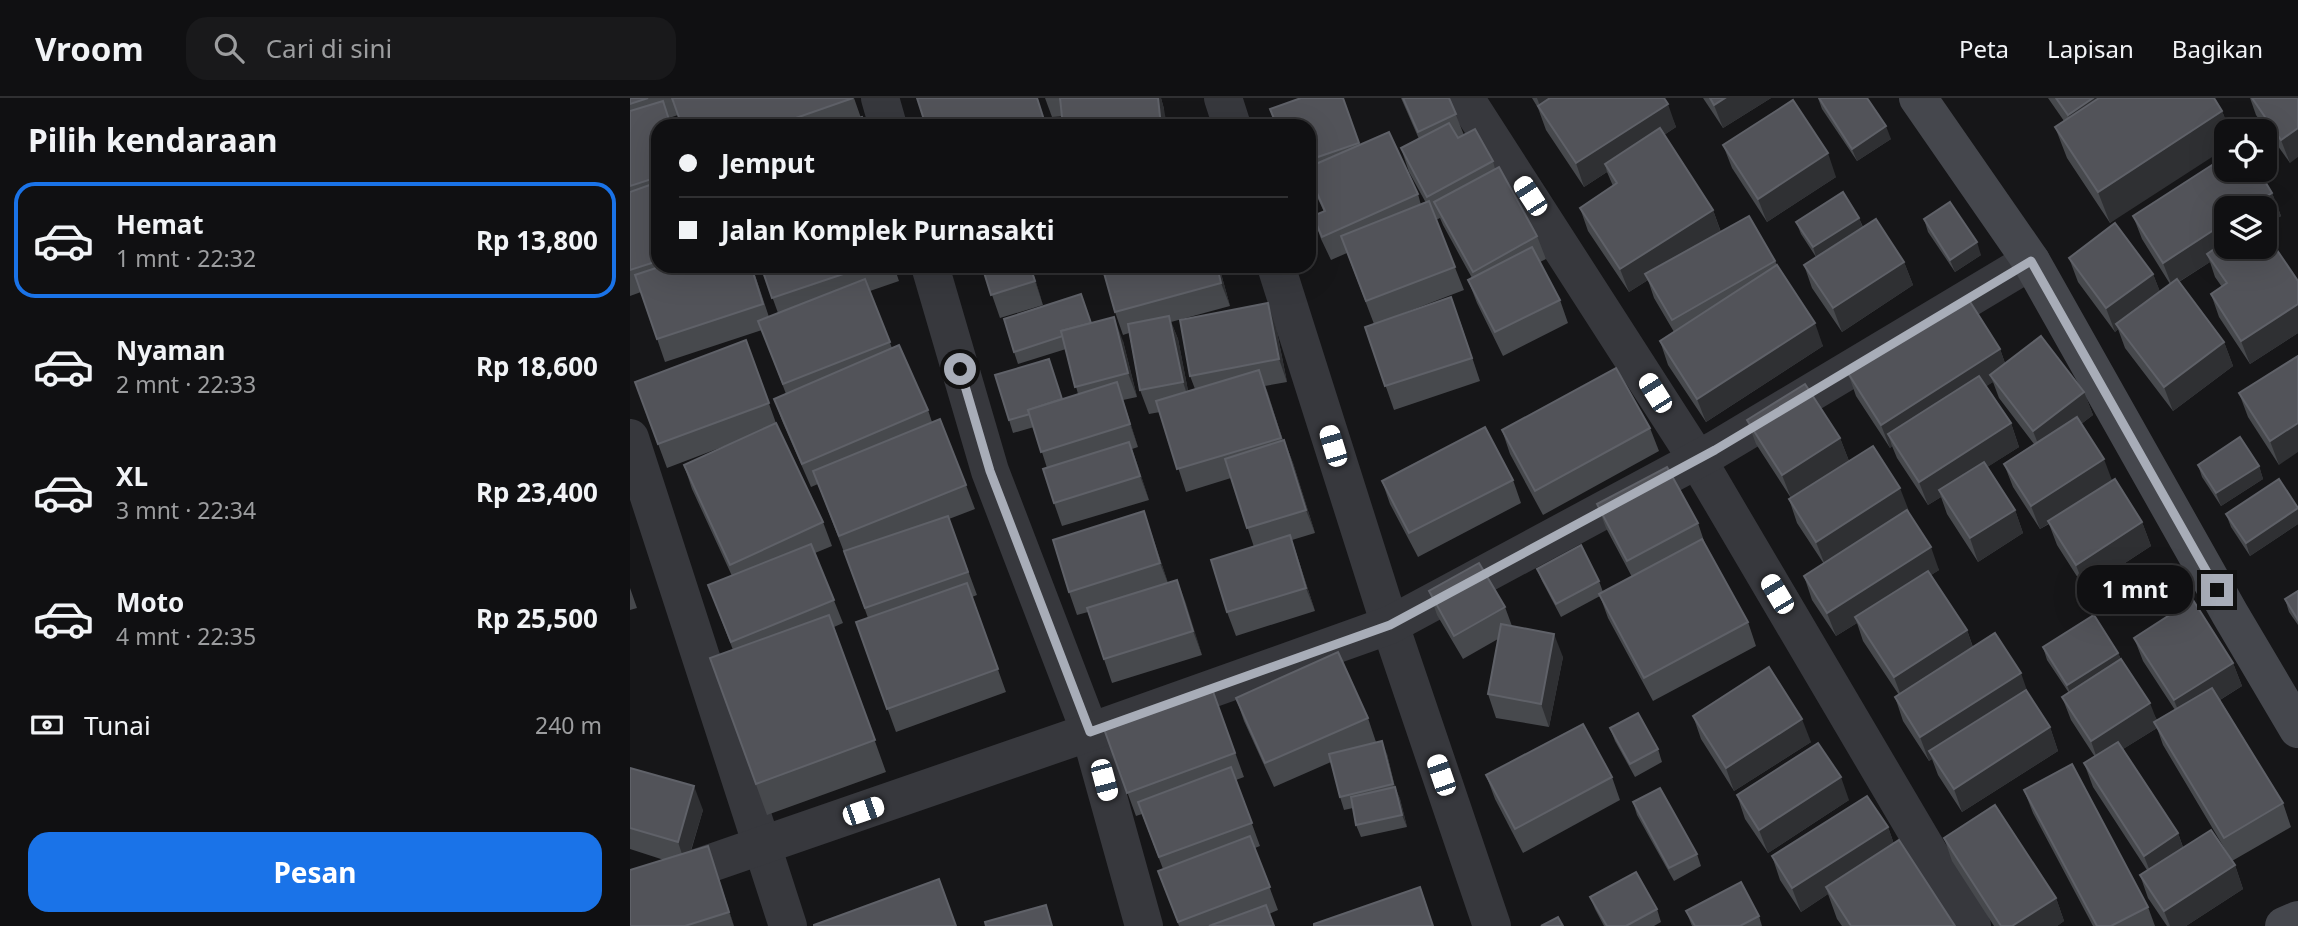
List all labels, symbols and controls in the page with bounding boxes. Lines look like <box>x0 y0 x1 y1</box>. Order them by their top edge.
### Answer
search box <box>186 17 676 80</box>
text: Vroom <box>35 26 144 71</box>
icon: search <box>210 29 248 67</box>
text: Cari di sini <box>266 30 392 66</box>
text: Peta <box>1959 32 2009 65</box>
text: Lapisan <box>2047 32 2134 65</box>
text: Bagikan <box>2172 32 2263 65</box>
text: Pilih kendaraan <box>28 118 278 161</box>
map controls <box>2214 119 2277 259</box>
button: locate <box>2214 119 2277 182</box>
text: Jemput <box>721 145 815 181</box>
car <box>1510 173 1551 219</box>
button: layers <box>2214 196 2277 259</box>
text: Hemat <box>116 206 204 242</box>
icon: car <box>32 209 95 272</box>
text: Jalan Komplek Purnasakti <box>721 212 1055 248</box>
text: Rp 13,800 <box>476 222 598 258</box>
text: 1 mnt · 22:32 <box>116 242 256 274</box>
text: Nyaman <box>116 332 225 368</box>
icon: car <box>32 335 95 398</box>
text: Rp 18,600 <box>476 348 598 384</box>
route start <box>944 353 976 385</box>
text: 2 mnt · 22:33 <box>116 368 256 400</box>
car <box>1635 370 1676 416</box>
car <box>1317 423 1350 469</box>
text: XL <box>116 458 148 494</box>
icon: car <box>32 461 95 524</box>
text: Rp 23,400 <box>476 474 598 510</box>
text: 3 mnt · 22:34 <box>116 494 256 526</box>
callout: 1 mnt <box>2077 566 2192 614</box>
car <box>1758 571 1797 617</box>
text: 1 mnt <box>2102 573 2168 605</box>
route end <box>2201 574 2233 606</box>
text: Moto <box>116 584 184 620</box>
icon: car <box>32 587 95 650</box>
text: Rp 25,500 <box>476 600 598 636</box>
text: 4 mnt · 22:35 <box>116 620 256 652</box>
icon: cash <box>28 706 66 744</box>
text: Tunai <box>84 707 151 743</box>
text: 240 m <box>535 709 602 741</box>
car <box>1425 752 1458 798</box>
car <box>1089 757 1120 803</box>
car <box>840 794 887 828</box>
button: Pesan <box>28 832 602 912</box>

